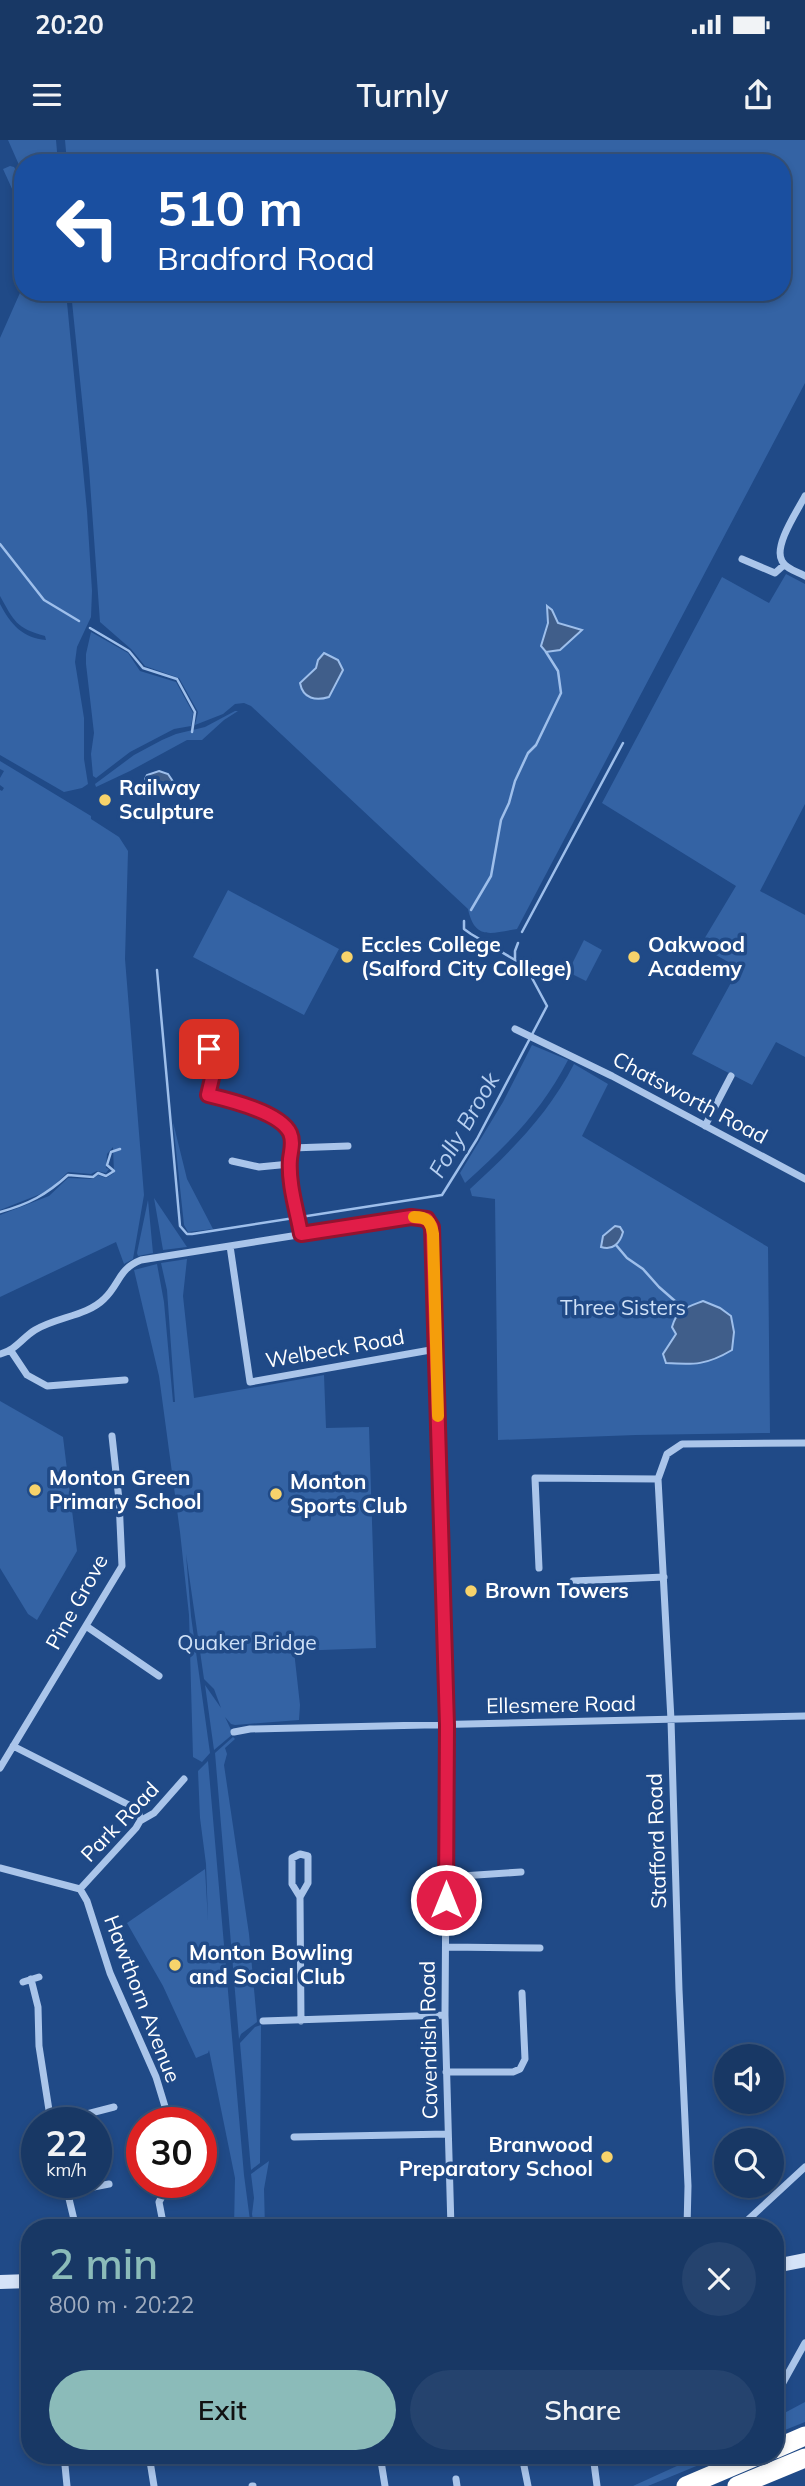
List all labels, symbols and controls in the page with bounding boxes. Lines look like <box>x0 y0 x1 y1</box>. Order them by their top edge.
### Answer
text: 20:20 <box>35 8 104 41</box>
text: Turnly <box>356 75 449 115</box>
icon: menu <box>28 76 66 114</box>
icon: share <box>739 76 777 114</box>
text: 510 m <box>157 177 303 238</box>
icon: left <box>42 182 133 273</box>
text: Bradford Road <box>157 238 375 278</box>
place label: Railway Sculpture <box>119 774 214 824</box>
marker: Railway Sculpture <box>97 792 113 808</box>
place label: Eccles College (Salford City College) <box>361 931 573 981</box>
place label: Oakwood Academy <box>648 931 745 981</box>
marker: Eccles College (Salford City College) <box>339 949 355 965</box>
marker: Oakwood Academy <box>626 949 642 965</box>
pin <box>179 1019 239 1079</box>
icon: arrive <box>190 1030 228 1068</box>
street label: Chatsworth Road <box>609 1045 772 1149</box>
water label: Folly Brook <box>422 1066 506 1183</box>
park label: Three Sisters <box>560 1294 686 1320</box>
street label: Welbeck Road <box>263 1323 406 1373</box>
place label: Monton Green Primary School <box>49 1464 202 1514</box>
place label: Monton Sports Club <box>290 1468 407 1518</box>
marker: Monton Green Primary School <box>27 1482 43 1498</box>
marker: Monton Sports Club <box>268 1486 284 1502</box>
street label: Pine Grove <box>39 1549 113 1654</box>
place label: Brown Towers <box>485 1577 629 1603</box>
marker: Brown Towers <box>463 1583 479 1599</box>
park label: Quaker Bridge <box>177 1629 317 1655</box>
street label: Ellesmere Road <box>486 1690 636 1718</box>
street label: Stafford Road <box>641 1773 671 1909</box>
street label: Park Road <box>75 1776 164 1867</box>
position arrow <box>409 1863 483 1937</box>
street label: Hawthorn Avenue <box>99 1911 187 2086</box>
place label: Monton Bowling and Social Club <box>189 1939 353 1989</box>
marker: Monton Bowling and Social Club <box>167 1957 183 1973</box>
street label: Cavendish Road <box>414 1961 442 2119</box>
map controls <box>714 2044 784 2198</box>
button: sound <box>714 2044 784 2114</box>
speed limit sign: 30 <box>126 2107 217 2198</box>
text: 22 <box>45 2121 88 2165</box>
button: search <box>714 2128 784 2198</box>
place label: Branwood Preparatory School <box>399 2131 593 2181</box>
marker: Branwood Preparatory School <box>599 2149 615 2165</box>
text: km/h <box>46 2158 87 2181</box>
text: 2 min <box>49 2237 158 2290</box>
button: close <box>682 2242 756 2316</box>
text: 800 m · 20:22 <box>49 2290 194 2319</box>
button: Exit <box>49 2370 396 2450</box>
button: Share <box>410 2370 756 2450</box>

